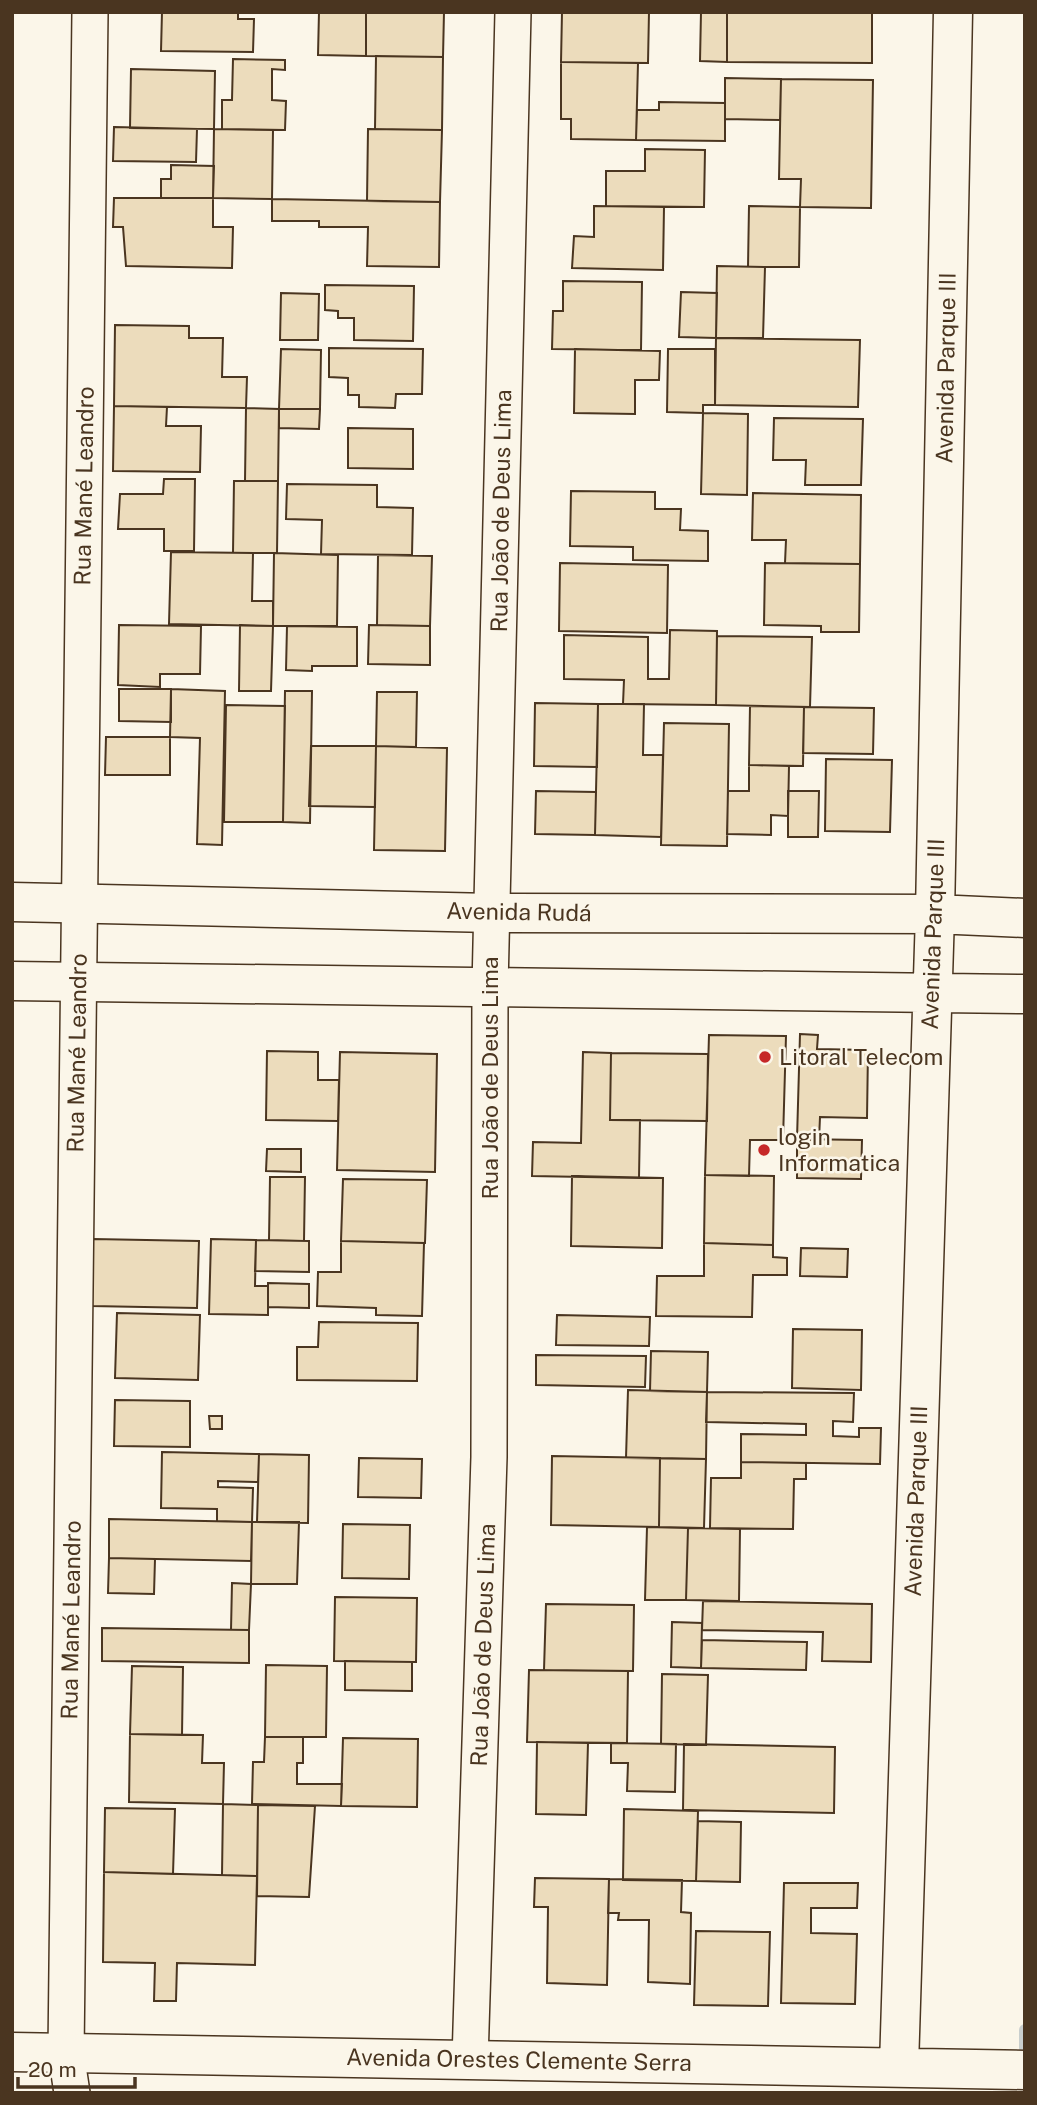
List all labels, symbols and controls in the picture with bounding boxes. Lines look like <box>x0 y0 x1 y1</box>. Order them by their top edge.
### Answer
street label: Avenida Parque III <box>930 272 961 464</box>
street label: Rua Mané Leandro <box>68 386 99 586</box>
street label: Rua João de Deus Lima <box>485 389 516 633</box>
street label: Avenida Parque III <box>916 838 949 1030</box>
street label: Avenida Rudá <box>446 897 592 926</box>
street label: Rua Mané Leandro <box>61 953 92 1153</box>
street label: Rua João de Deus Lima <box>476 956 503 1200</box>
place label: Litoral Telecom <box>779 1043 943 1070</box>
marker: Litoral Telecom <box>757 1049 773 1065</box>
place label: login Informatica <box>778 1123 900 1176</box>
marker: login Informatica <box>756 1142 772 1158</box>
street label: Avenida Parque III <box>899 1405 932 1597</box>
street label: Rua Mané Leandro <box>55 1520 86 1720</box>
street label: Rua João de Deus Lima <box>465 1523 500 1767</box>
street label: Avenida Orestes Clemente Serra <box>346 2043 692 2076</box>
scale bar <box>18 2046 135 2090</box>
text: 20 m <box>28 2057 77 2082</box>

